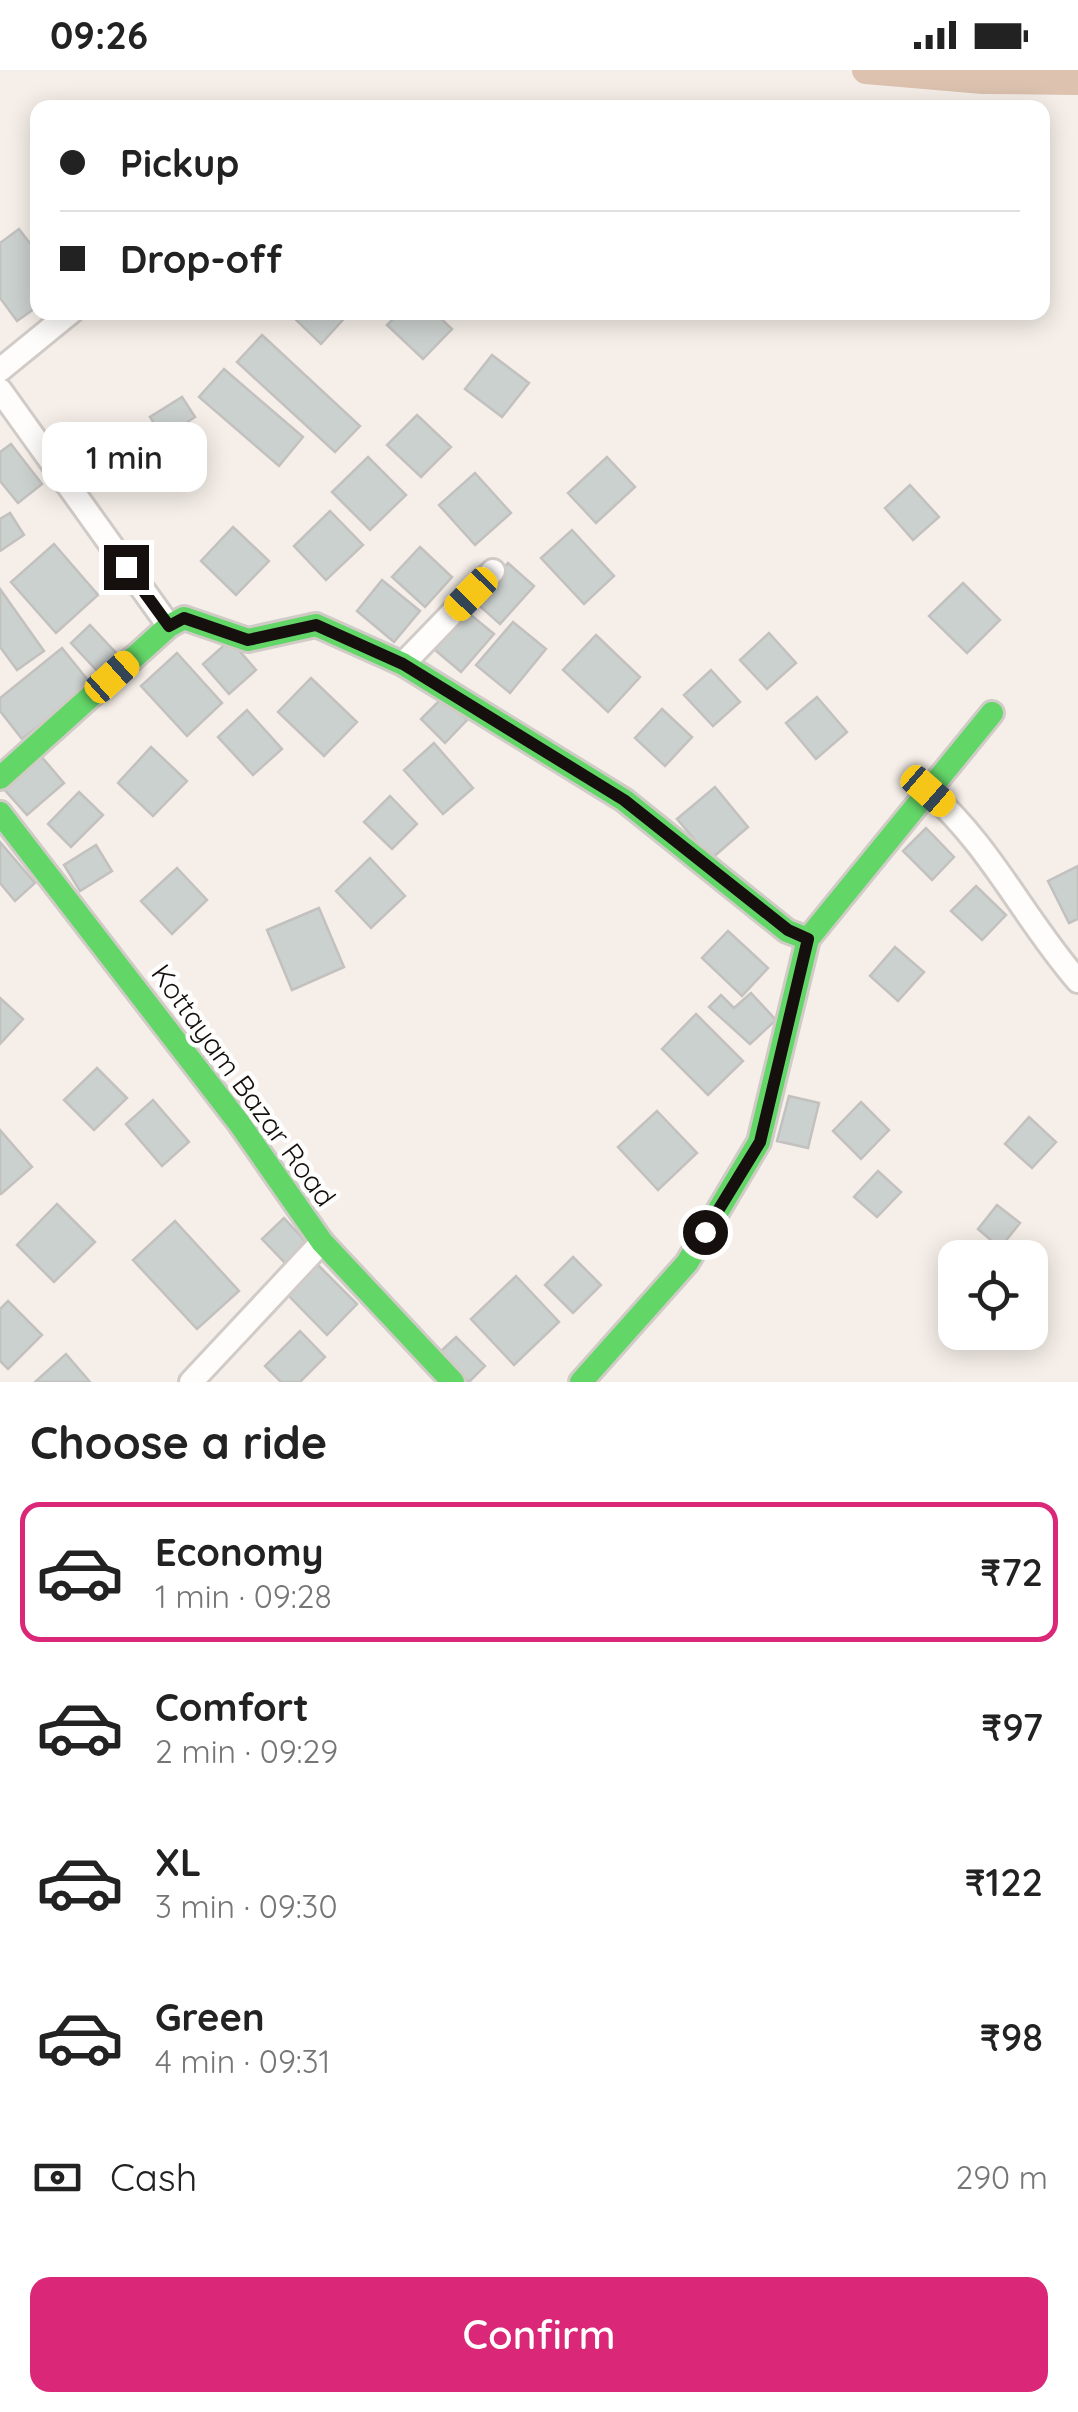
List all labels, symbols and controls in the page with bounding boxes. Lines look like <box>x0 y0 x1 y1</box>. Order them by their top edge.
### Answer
text: 09:26 <box>50 11 148 59</box>
text: Pickup <box>120 139 239 187</box>
text: Drop-off <box>120 235 282 283</box>
callout: 1 min <box>44 422 208 492</box>
text: 1 min <box>86 437 163 477</box>
route end <box>104 545 149 590</box>
car <box>439 562 503 626</box>
car <box>80 646 144 708</box>
car <box>896 760 960 822</box>
street label: Kottayam Bazar Road <box>144 957 344 1213</box>
route start <box>683 1210 728 1255</box>
map controls <box>938 1240 1048 1350</box>
button: locate <box>938 1240 1048 1350</box>
text: Choose a ride <box>30 1414 327 1470</box>
icon: car <box>35 1527 125 1617</box>
text: Economy <box>155 1528 324 1576</box>
text: ₹72 <box>980 1548 1043 1596</box>
text: 1 min · 09:28 <box>155 1576 332 1616</box>
icon: car <box>35 1682 125 1772</box>
text: Comfort <box>155 1683 309 1731</box>
text: ₹97 <box>981 1703 1043 1751</box>
text: 2 min · 09:29 <box>155 1731 338 1771</box>
icon: car <box>35 1837 125 1927</box>
text: XL <box>155 1838 201 1886</box>
text: ₹122 <box>964 1858 1043 1906</box>
text: 3 min · 09:30 <box>155 1886 337 1926</box>
icon: car <box>35 1992 125 2082</box>
text: Green <box>155 1993 265 2041</box>
text: ₹98 <box>980 2013 1043 2061</box>
text: 4 min · 09:31 <box>155 2041 330 2081</box>
icon: cash <box>30 2150 85 2205</box>
text: Cash <box>110 2153 197 2201</box>
text: 290 m <box>955 2157 1048 2197</box>
button: Confirm <box>30 2277 1048 2392</box>

